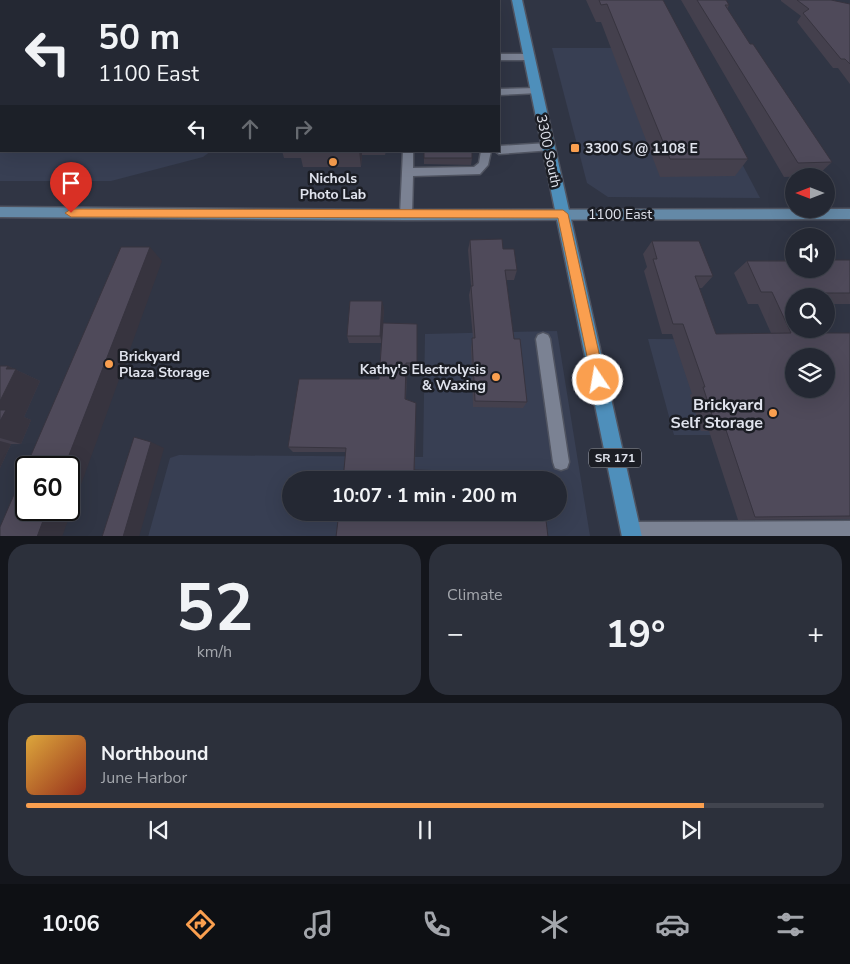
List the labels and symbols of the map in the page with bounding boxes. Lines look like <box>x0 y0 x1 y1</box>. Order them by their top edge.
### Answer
street label: 3300 South <box>531 113 566 189</box>
place label: 3300 S @ 1108 E <box>585 139 698 158</box>
marker: 3300 S @ 1108 E <box>569 142 581 154</box>
marker: Nichols Photo Lab <box>327 156 339 168</box>
pin <box>50 162 92 213</box>
north arrow <box>785 168 835 218</box>
place label: Nichols Photo Lab <box>300 169 366 204</box>
street label: 1100 East <box>588 205 652 224</box>
place label: Brickyard Plaza Storage <box>119 347 210 382</box>
position arrow <box>571 353 623 405</box>
marker: Brickyard Plaza Storage <box>103 358 115 370</box>
place label: Kathy's Electrolysis & Waxing <box>360 360 486 395</box>
marker: Kathy's Electrolysis & Waxing <box>490 371 502 383</box>
place label: Brickyard Self Storage <box>671 394 763 434</box>
marker: Brickyard Self Storage <box>767 407 779 419</box>
road number: SR 171 <box>589 448 641 468</box>
speed limit sign: 60 <box>15 456 80 521</box>

